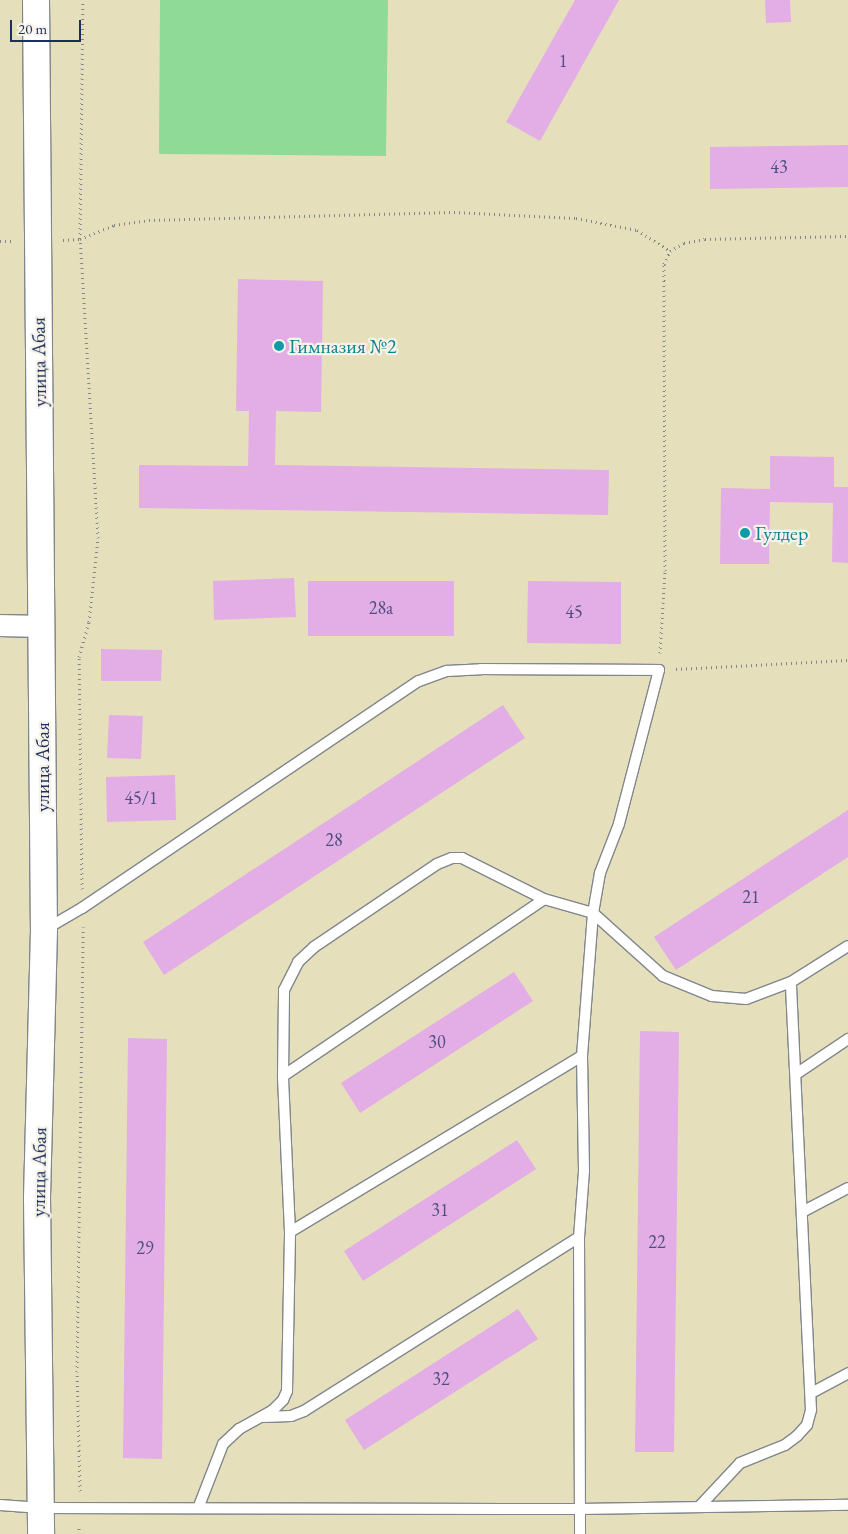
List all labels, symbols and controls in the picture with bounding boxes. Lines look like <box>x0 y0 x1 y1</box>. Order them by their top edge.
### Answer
scale bar <box>12 10 84 42</box>
text: 20 m <box>18 19 47 38</box>
house number: 1 <box>559 50 567 72</box>
house number: 43 <box>770 156 788 178</box>
street label: улица Абая <box>26 317 52 407</box>
place label: Гимназия №2 <box>289 334 397 358</box>
marker: Гимназия №2 <box>273 340 285 352</box>
place label: Гулдер <box>755 521 808 545</box>
marker: Гулдер <box>739 527 751 539</box>
house number: 28а <box>369 597 393 619</box>
house number: 45 <box>565 601 583 623</box>
street label: улица Абая <box>30 722 54 812</box>
house number: 45/1 <box>124 787 158 809</box>
house number: 28 <box>325 829 343 851</box>
house number: 21 <box>742 886 760 908</box>
house number: 30 <box>428 1031 446 1053</box>
street label: улица Абая <box>26 1127 52 1217</box>
house number: 31 <box>431 1199 449 1221</box>
house number: 22 <box>648 1231 666 1253</box>
house number: 29 <box>136 1237 154 1259</box>
house number: 32 <box>432 1368 450 1390</box>

